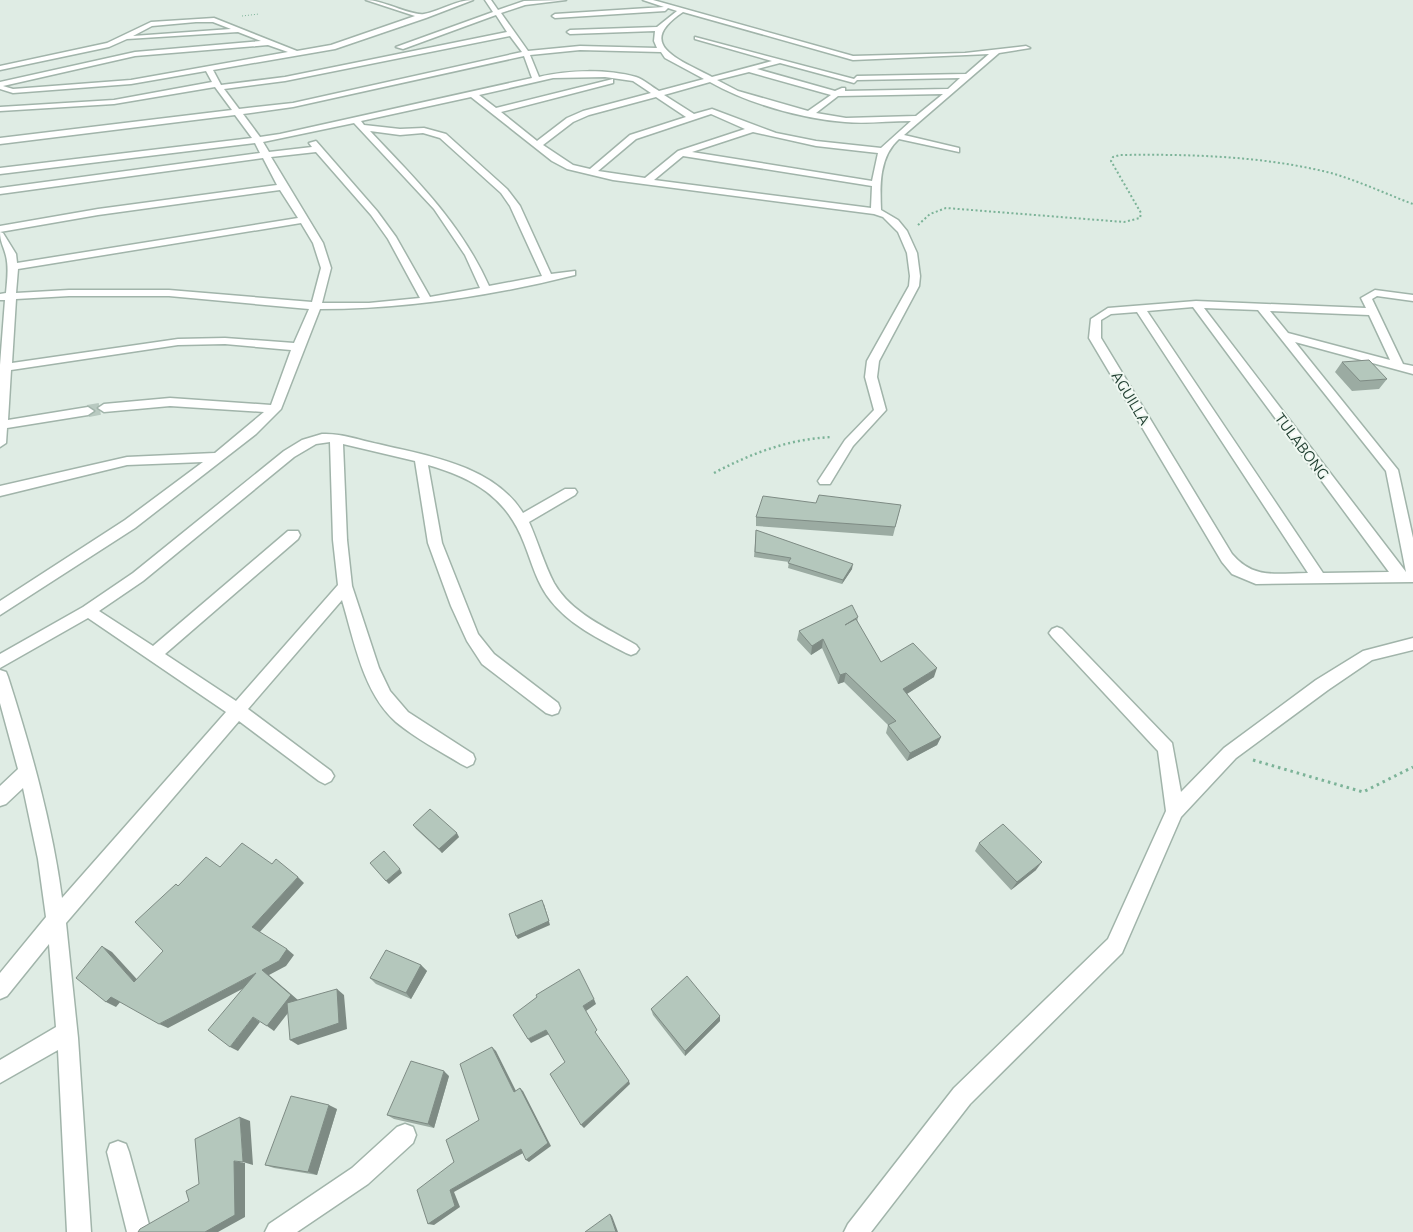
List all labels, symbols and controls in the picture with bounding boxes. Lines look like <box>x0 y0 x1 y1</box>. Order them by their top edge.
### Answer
street label: AGUILLA <box>1109 368 1154 428</box>
street label: TULABONG <box>1272 410 1332 482</box>

